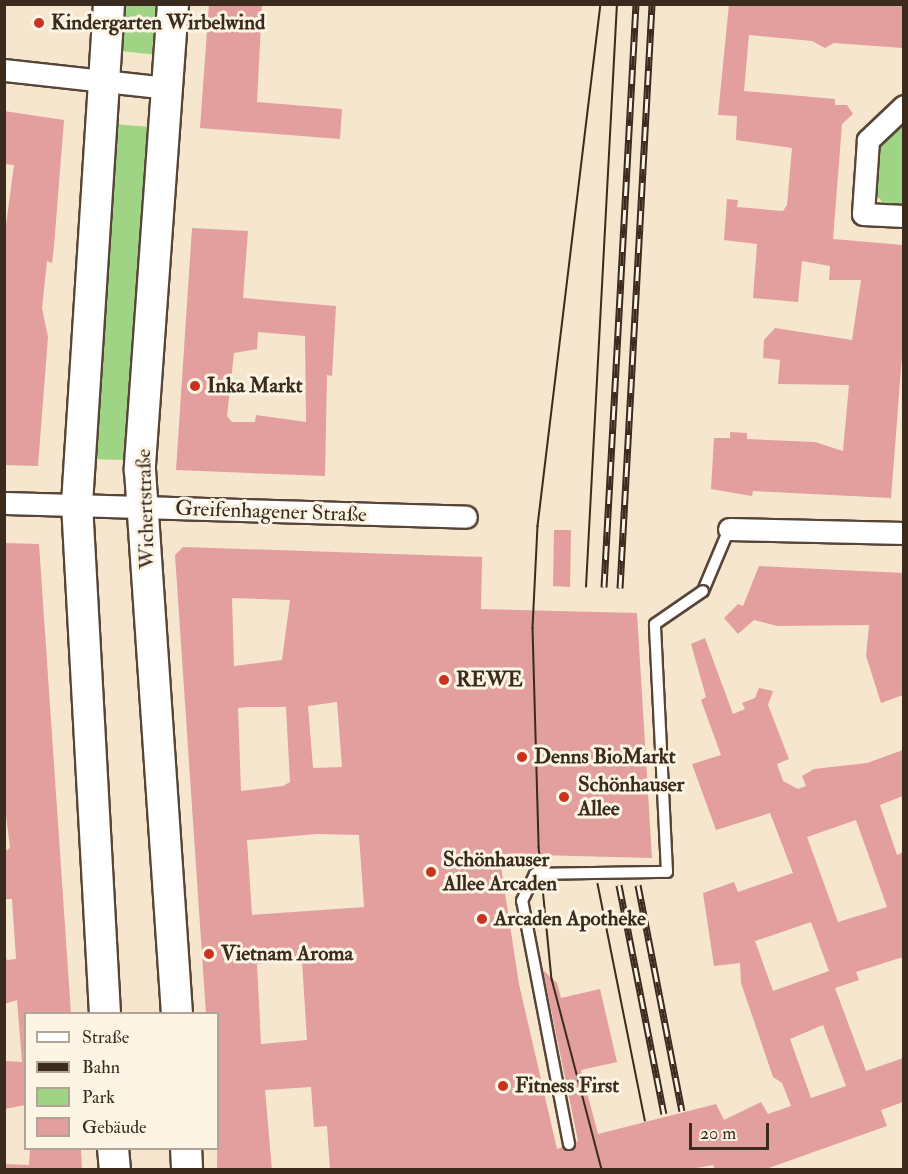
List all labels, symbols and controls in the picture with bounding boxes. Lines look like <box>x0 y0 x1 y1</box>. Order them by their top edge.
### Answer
place label: Kindergarten Wirbelwind <box>51 10 265 36</box>
marker: Kindergarten Wirbelwind <box>32 16 46 30</box>
place label: Inka Markt <box>207 373 302 399</box>
marker: Inka Markt <box>188 379 202 393</box>
street label: Wichertstraße <box>131 448 161 570</box>
street label: Greifenhagener Straße <box>175 496 367 528</box>
place label: REWE <box>456 667 523 693</box>
marker: REWE <box>437 673 451 687</box>
place label: Denns BioMarkt <box>534 744 675 770</box>
marker: Denns BioMarkt <box>515 750 529 764</box>
place label: Schönhauser Allee <box>578 772 684 822</box>
marker: Schönhauser Allee <box>555 788 573 806</box>
place label: Schönhauser Allee Arcaden <box>443 847 557 897</box>
marker: Schönhauser Allee Arcaden <box>424 865 438 879</box>
place label: Arcaden Apotheke <box>494 906 646 932</box>
marker: Arcaden Apotheke <box>475 912 489 926</box>
place label: Vietnam Aroma <box>221 941 353 967</box>
marker: Vietnam Aroma <box>202 947 216 961</box>
legend <box>24 1012 219 1150</box>
text: Straße <box>82 1026 129 1049</box>
text: Bahn <box>82 1056 120 1079</box>
place label: Fitness First <box>515 1073 619 1099</box>
marker: Fitness First <box>496 1079 510 1093</box>
text: Park <box>82 1086 115 1109</box>
scale bar <box>692 1111 772 1149</box>
text: Gebäude <box>82 1116 147 1139</box>
text: 20 m <box>700 1122 736 1145</box>

